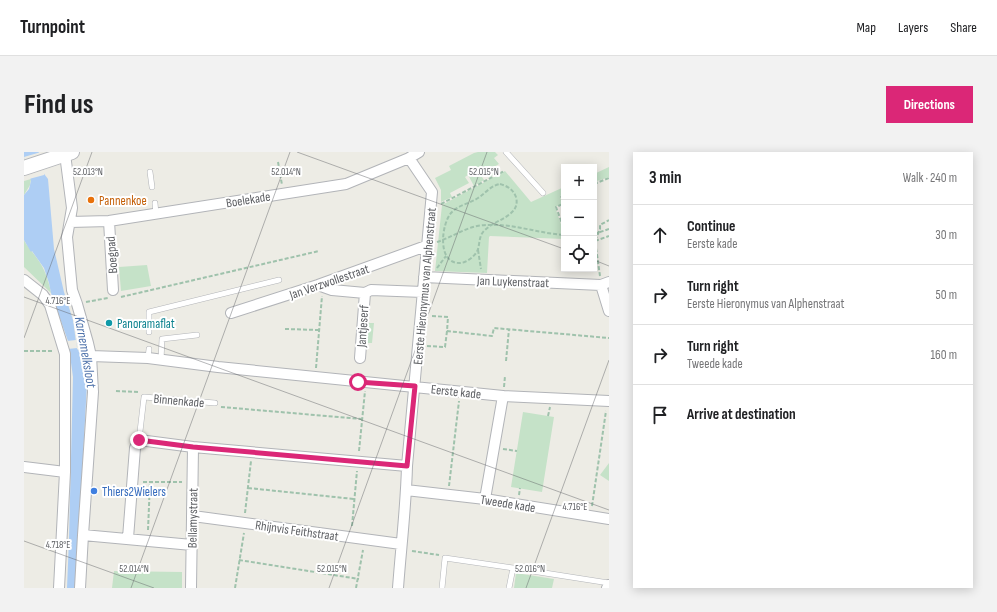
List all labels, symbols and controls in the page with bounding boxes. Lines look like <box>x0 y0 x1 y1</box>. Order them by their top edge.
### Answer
text: Turnpoint <box>20 16 85 39</box>
text: Map <box>856 19 876 36</box>
text: Layers <box>898 19 928 36</box>
text: Share <box>950 19 977 36</box>
button: Directions <box>886 86 973 123</box>
text: Find us <box>24 88 93 121</box>
map controls <box>561 164 597 272</box>
button: + <box>561 164 597 200</box>
text: 52.013°N <box>73 166 103 178</box>
text: 52.014°N <box>271 166 301 178</box>
text: 52.015°N <box>469 166 499 178</box>
text: 3 min <box>649 168 682 188</box>
text: Walk · 240 m <box>903 170 957 186</box>
street label: Boelekade <box>225 189 271 211</box>
place label: Pannenkoe <box>99 193 147 209</box>
marker: Pannenkoe <box>86 195 96 205</box>
button: − <box>561 200 597 236</box>
street label: Eerste Hieronymus van Alphenstraat <box>410 207 440 365</box>
text: Continue <box>687 217 736 236</box>
icon: ahead <box>649 224 671 246</box>
text: 30 m <box>935 227 957 243</box>
street label: Boegpad <box>103 236 121 274</box>
button: locate <box>561 236 597 272</box>
text: Eerste kade <box>687 236 737 252</box>
street label: Jan Verzwollestraat <box>286 261 371 303</box>
street label: Jan Luykenstraat <box>476 273 549 291</box>
text: Turn right <box>687 277 739 296</box>
icon: right <box>649 284 671 306</box>
text: 50 m <box>936 287 957 303</box>
text: 4.716°E <box>46 295 70 307</box>
text: Eerste Hieronymus van Alphenstraat <box>687 296 845 312</box>
street label: Jantjeserf <box>353 304 372 349</box>
water label: Karnemelksloot <box>71 315 100 390</box>
place label: Panoramaflat <box>117 316 175 332</box>
marker: Panoramaflat <box>104 318 114 328</box>
text: Turn right <box>687 337 739 356</box>
icon: right <box>649 344 671 366</box>
text: 160 m <box>931 347 957 363</box>
text: Tweede kade <box>687 356 743 372</box>
route start <box>349 373 367 391</box>
street label: Eerste kade <box>430 381 482 403</box>
street label: Binnenkade <box>153 391 205 411</box>
icon: arrive <box>649 404 671 426</box>
text: Arrive at destination <box>687 405 796 424</box>
route end <box>130 431 148 449</box>
place label: Thiers2Wielers <box>102 484 166 500</box>
marker: Thiers2Wielers <box>89 486 99 496</box>
street label: Bellamystraat <box>184 488 202 548</box>
street label: Tweede kade <box>479 492 537 516</box>
text: 4.716°E <box>563 501 587 513</box>
street label: Rhijnvis Feithstraat <box>254 517 340 545</box>
text: 4.718°E <box>46 539 70 551</box>
text: 52.014°N <box>119 563 149 575</box>
text: 52.015°N <box>317 563 347 575</box>
text: 52.016°N <box>515 563 545 575</box>

